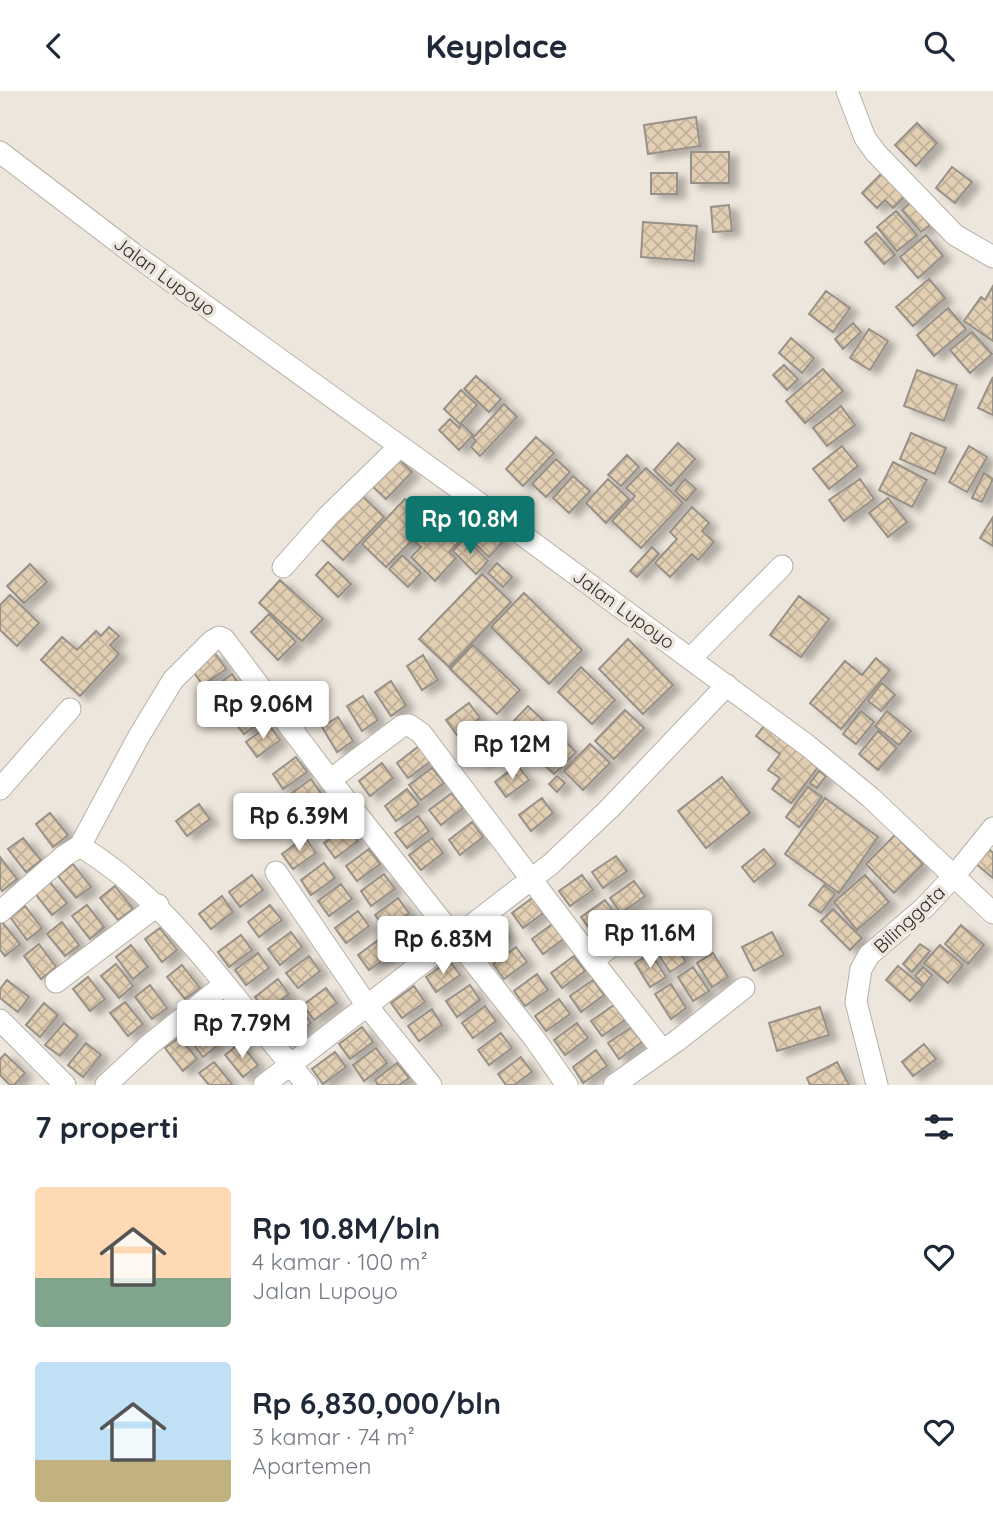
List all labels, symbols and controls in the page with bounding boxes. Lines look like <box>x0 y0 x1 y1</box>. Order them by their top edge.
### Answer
text: Keyplace <box>425 26 568 66</box>
icon: back <box>35 27 73 65</box>
icon: search <box>920 27 958 65</box>
street label: Jalan Lupoyo <box>109 231 221 321</box>
pin: Rp 10.8M <box>398 497 542 556</box>
text: Rp 10.8M <box>422 504 518 533</box>
street label: Jalan Lupoyo <box>568 564 680 654</box>
pin: Rp 9.06M <box>191 681 335 741</box>
text: Rp 9.06M <box>213 689 313 718</box>
pin: Rp 12M <box>455 721 569 781</box>
text: Rp 12M <box>473 729 551 758</box>
pin: Rp 6.39M <box>227 793 371 853</box>
text: Rp 6.39M <box>249 801 349 830</box>
street label: Bilinggata <box>868 880 950 958</box>
pin: Rp 11.6M <box>578 911 722 970</box>
pin: Rp 6.83M <box>371 917 515 976</box>
text: Rp 11.6M <box>604 918 696 947</box>
text: Rp 6.83M <box>394 924 492 953</box>
pin: Rp 7.79M <box>170 1000 314 1060</box>
text: Rp 7.79M <box>193 1008 291 1037</box>
text: 7 properti <box>35 1108 179 1146</box>
icon: filters <box>920 1108 958 1146</box>
text: Rp 10.8M/bln <box>252 1209 440 1247</box>
icon: home <box>91 1215 175 1299</box>
icon: heart <box>920 1238 958 1276</box>
text: 4 kamar · 100 m² <box>252 1247 428 1276</box>
text: Jalan Lupoyo <box>252 1276 398 1305</box>
text: Rp 6,830,000/bln <box>252 1384 501 1422</box>
icon: home <box>91 1390 175 1474</box>
icon: heart <box>920 1413 958 1451</box>
text: 3 kamar · 74 m² <box>252 1422 415 1451</box>
text: Apartemen <box>252 1451 372 1480</box>

